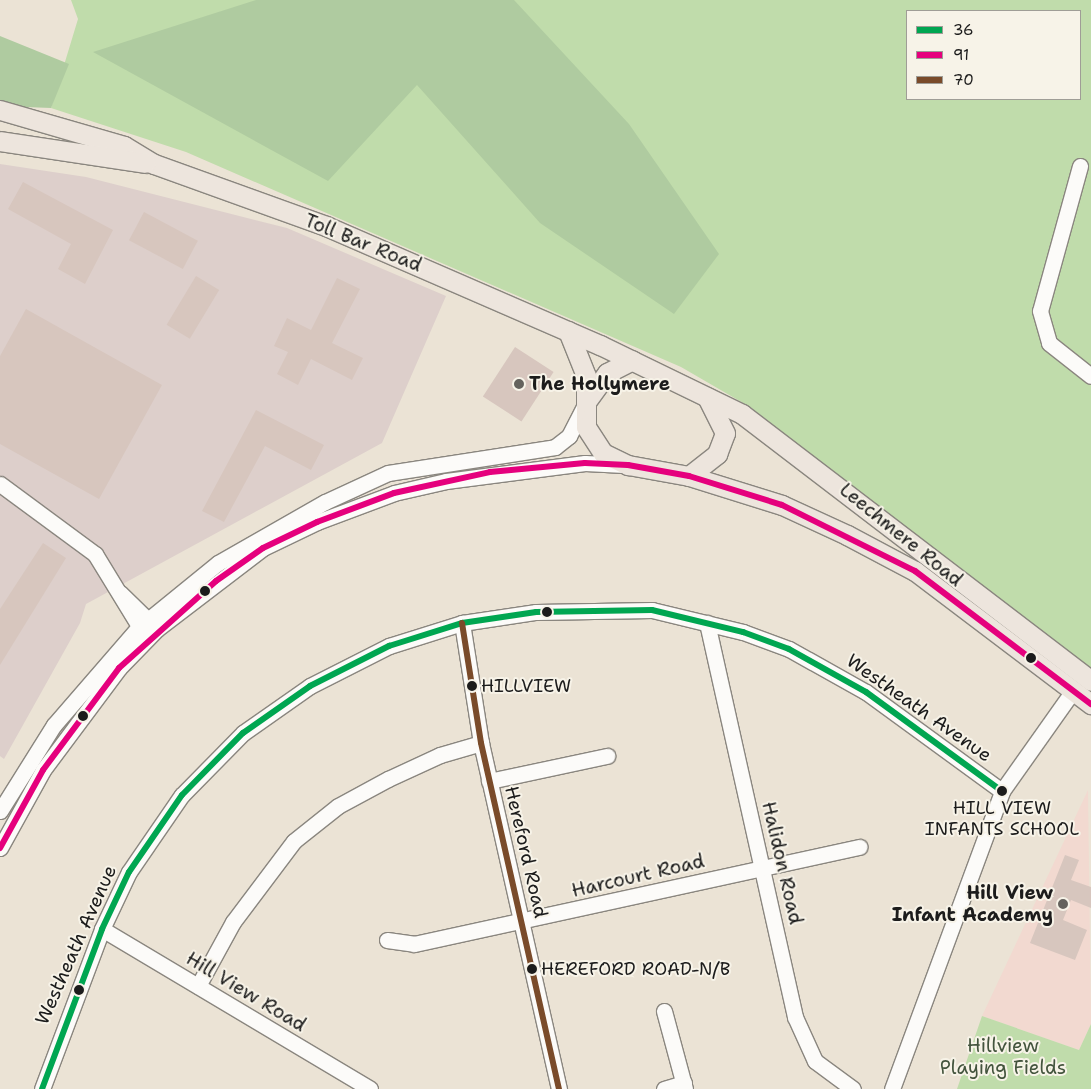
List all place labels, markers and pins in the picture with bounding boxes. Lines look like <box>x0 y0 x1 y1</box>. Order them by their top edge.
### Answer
place label: The Hollymere <box>529 373 670 395</box>
marker: The Hollymere <box>513 378 525 390</box>
unlabelled marker <box>200 586 210 596</box>
unlabelled marker <box>542 607 552 617</box>
unlabelled marker <box>1026 653 1036 663</box>
place label: HILLVIEW <box>481 675 571 697</box>
marker: HILLVIEW <box>467 681 477 691</box>
unlabelled marker <box>78 711 88 721</box>
marker: HILL VIEW INFANTS SCHOOL <box>997 786 1007 796</box>
place label: HILL VIEW INFANTS SCHOOL <box>925 798 1079 841</box>
place label: Hill View Infant Academy <box>892 882 1053 926</box>
marker: Hill View Infant Academy <box>1057 898 1069 910</box>
place label: HEREFORD ROAD-N/B <box>541 958 730 980</box>
marker: HEREFORD ROAD-N/B <box>527 964 537 974</box>
unlabelled marker <box>74 985 84 995</box>

